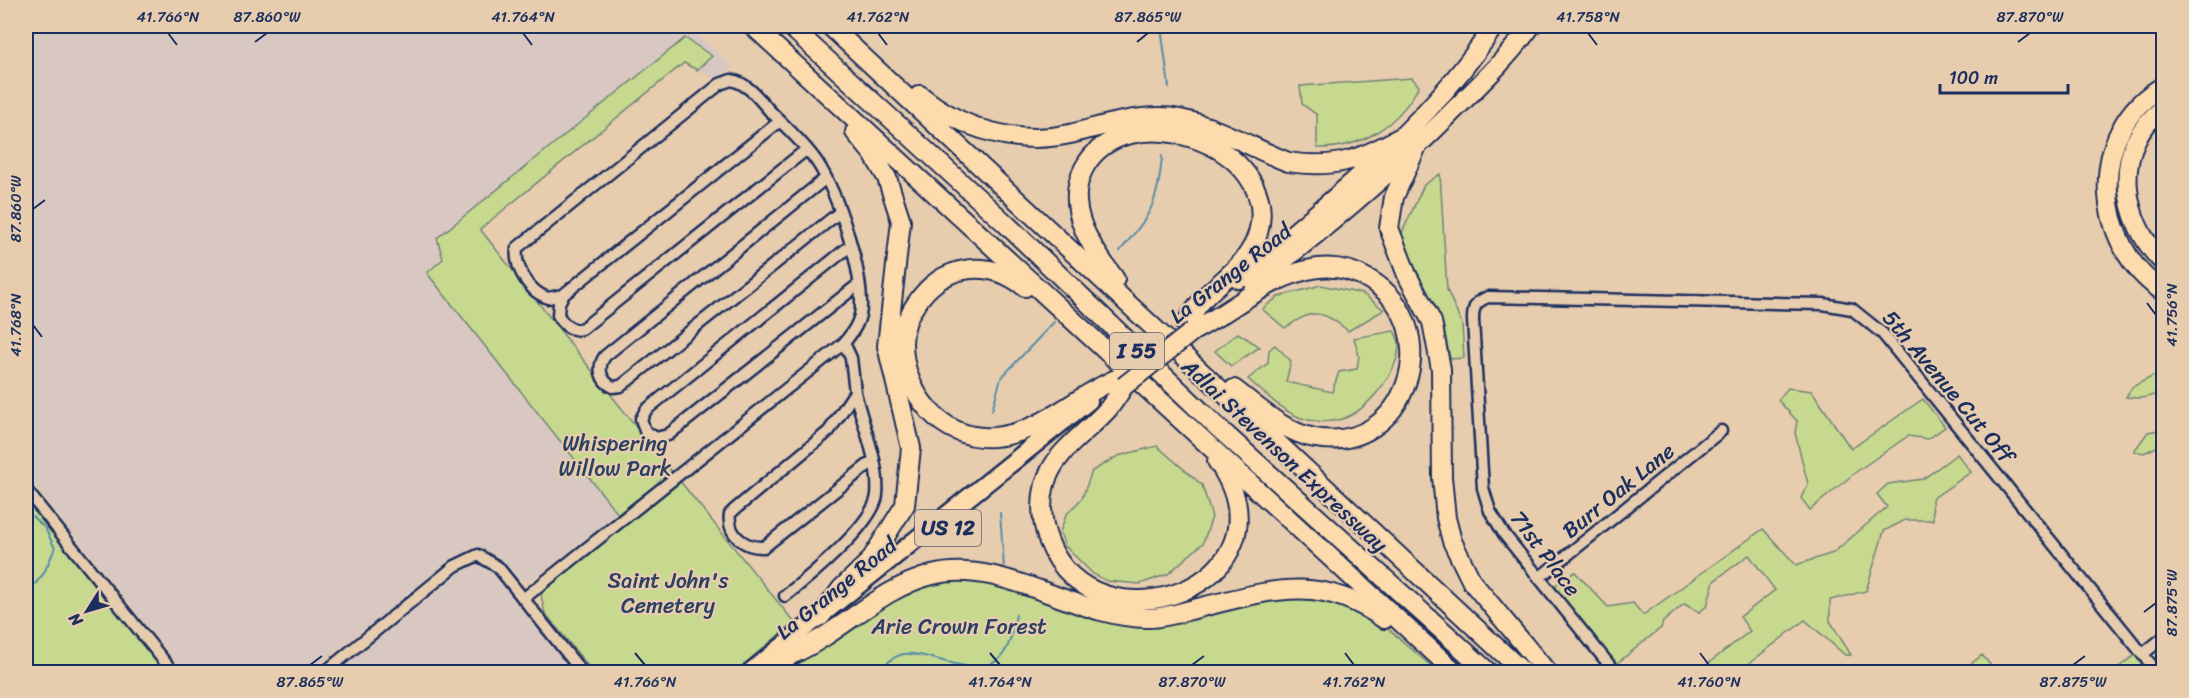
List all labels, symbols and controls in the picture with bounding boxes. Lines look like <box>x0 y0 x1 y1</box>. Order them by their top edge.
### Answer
text: 41.766°N <box>137 4 200 30</box>
text: 87.860°W <box>233 4 301 30</box>
text: 41.764°N <box>491 4 555 30</box>
text: 41.762°N <box>847 4 910 30</box>
text: 87.865°W <box>1115 4 1182 30</box>
text: 41.758°N <box>1556 4 1621 30</box>
text: 87.870°W <box>1996 4 2064 30</box>
scale bar <box>1940 57 2068 95</box>
text: 100 m <box>1949 62 1998 94</box>
text: 87.860°W <box>3 175 29 243</box>
street label: La Grange Road <box>1160 212 1301 334</box>
text: 41.756°N <box>2159 283 2185 347</box>
text: 41.768°N <box>3 293 29 357</box>
street label: 5th Avenue Cut Off <box>1872 301 2027 475</box>
road number: I 55 <box>1110 333 1164 369</box>
street label: Adlai Stevenson Expressway <box>1171 348 1398 563</box>
park label: Whispering Willow Park <box>559 424 672 488</box>
street label: Burr Oak Lane <box>1553 432 1684 548</box>
street label: 71st Place <box>1500 501 1591 605</box>
road number: US 12 <box>915 510 981 546</box>
street label: La Grange Road <box>767 526 907 650</box>
park label: Saint John's Cemetery <box>607 561 729 625</box>
text: 87.875°W <box>2159 569 2185 636</box>
north arrow <box>57 581 117 641</box>
text: N <box>60 606 91 634</box>
park label: Arie Crown Forest <box>870 607 1047 646</box>
text: 87.865°W <box>277 669 344 695</box>
text: 41.766°N <box>614 669 677 695</box>
text: 41.764°N <box>968 669 1032 695</box>
text: 87.870°W <box>1158 669 1226 695</box>
text: 41.762°N <box>1323 669 1386 695</box>
text: 41.760°N <box>1677 669 1741 695</box>
text: 87.875°W <box>2040 669 2107 695</box>

